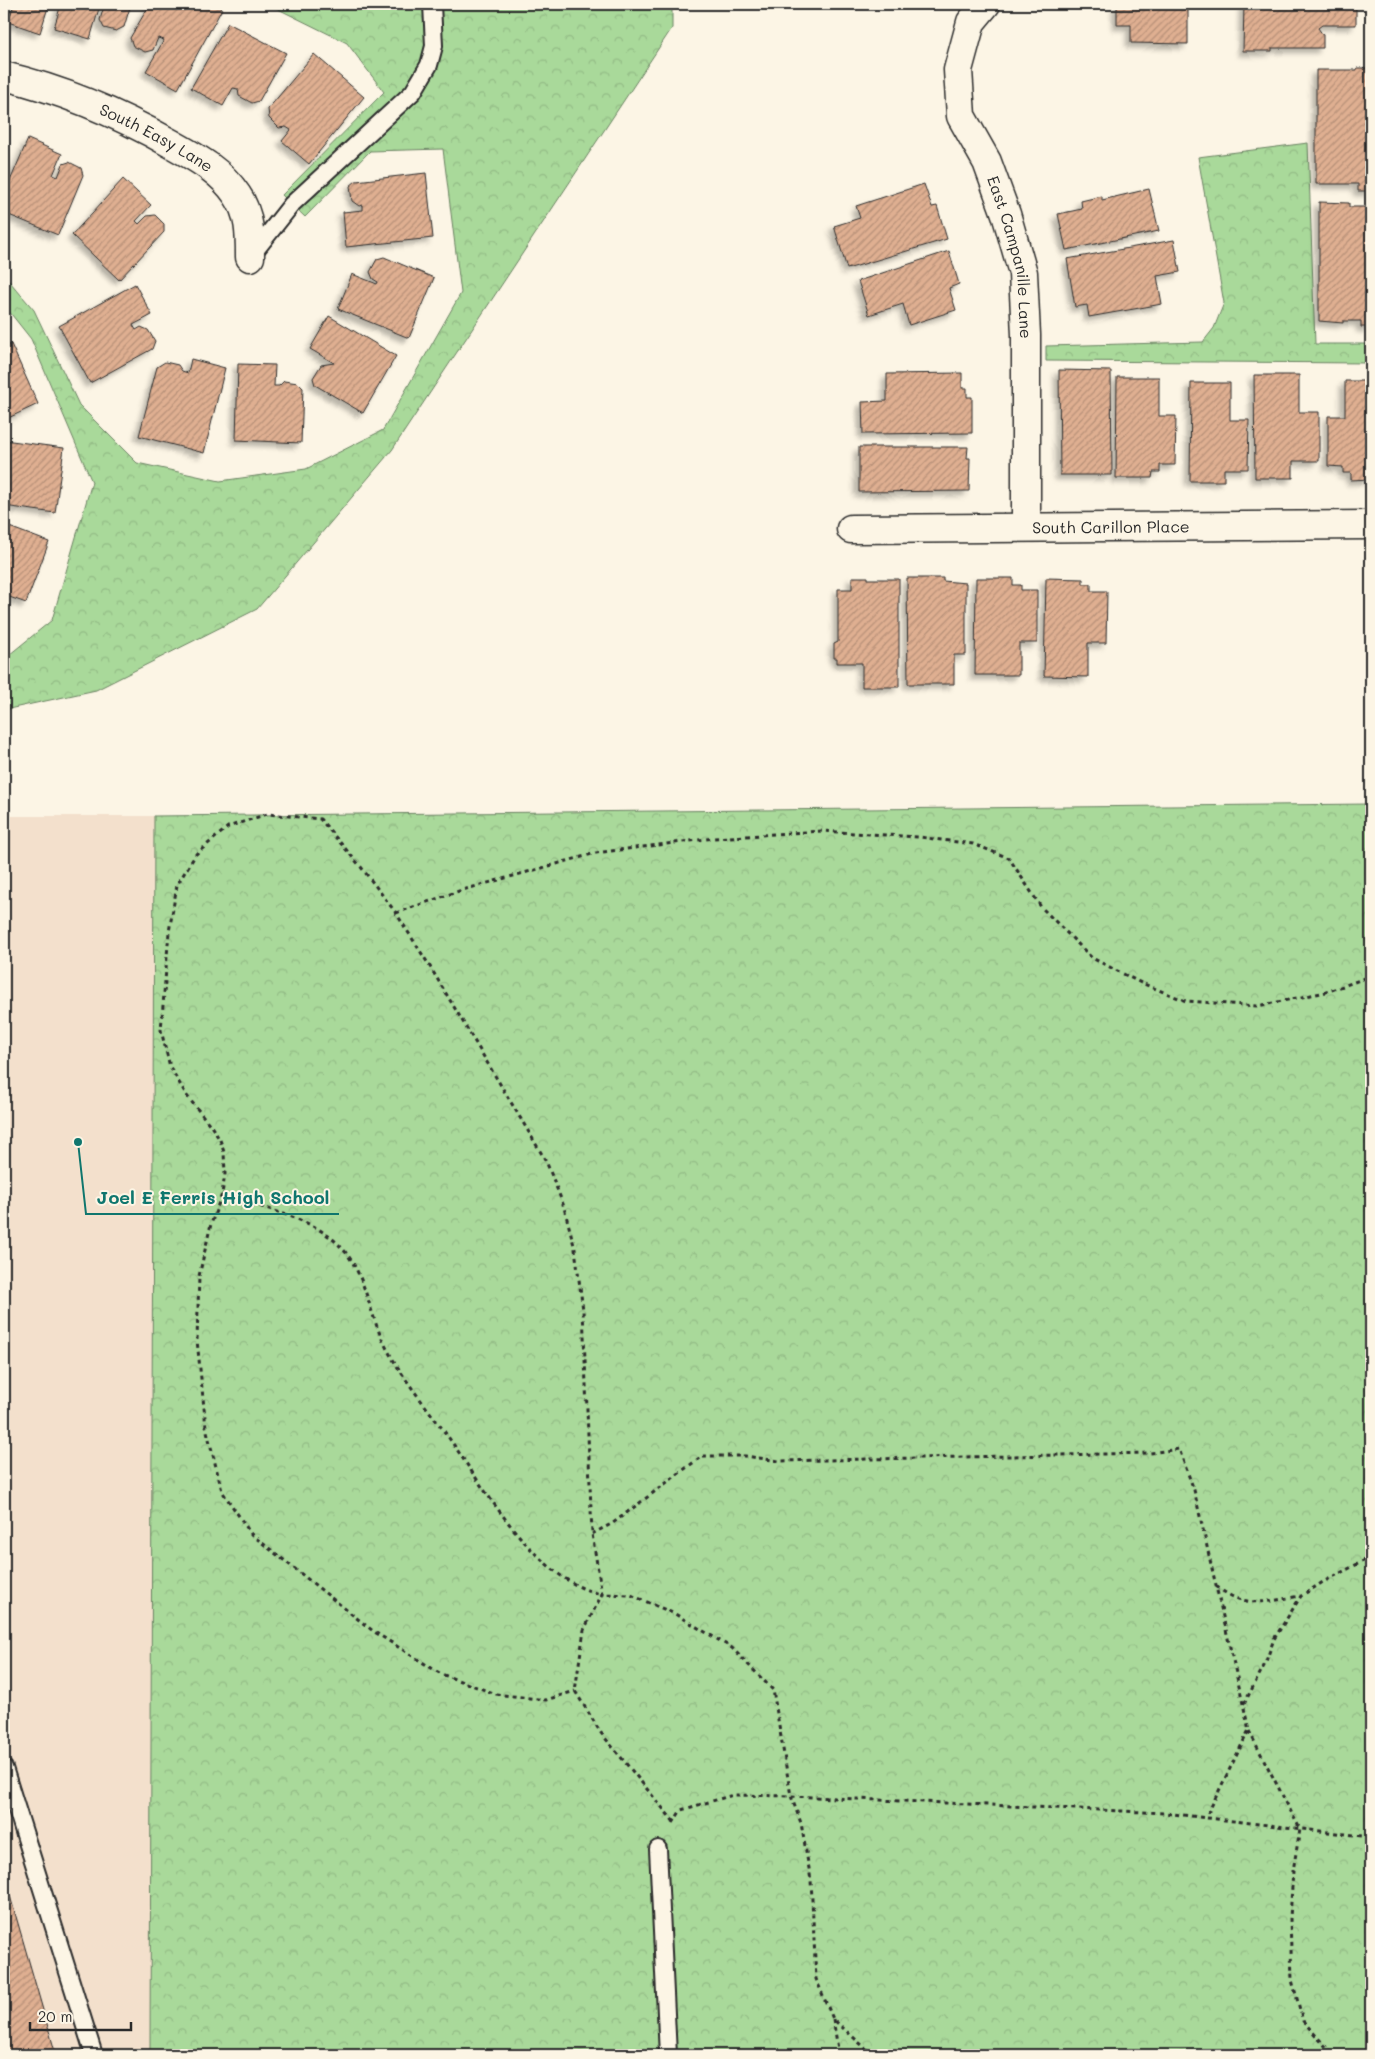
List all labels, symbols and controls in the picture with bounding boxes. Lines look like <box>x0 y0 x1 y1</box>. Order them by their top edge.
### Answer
street label: South Easy Lane <box>97 98 218 176</box>
street label: East Campanille Lane <box>983 173 1037 339</box>
street label: South Carillon Place <box>1032 515 1190 538</box>
callout: Joel E Ferris High School <box>86 1181 339 1214</box>
text: Joel E Ferris High School <box>97 1185 329 1209</box>
scale bar <box>30 1999 131 2031</box>
text: 20 m <box>38 2006 72 2026</box>

